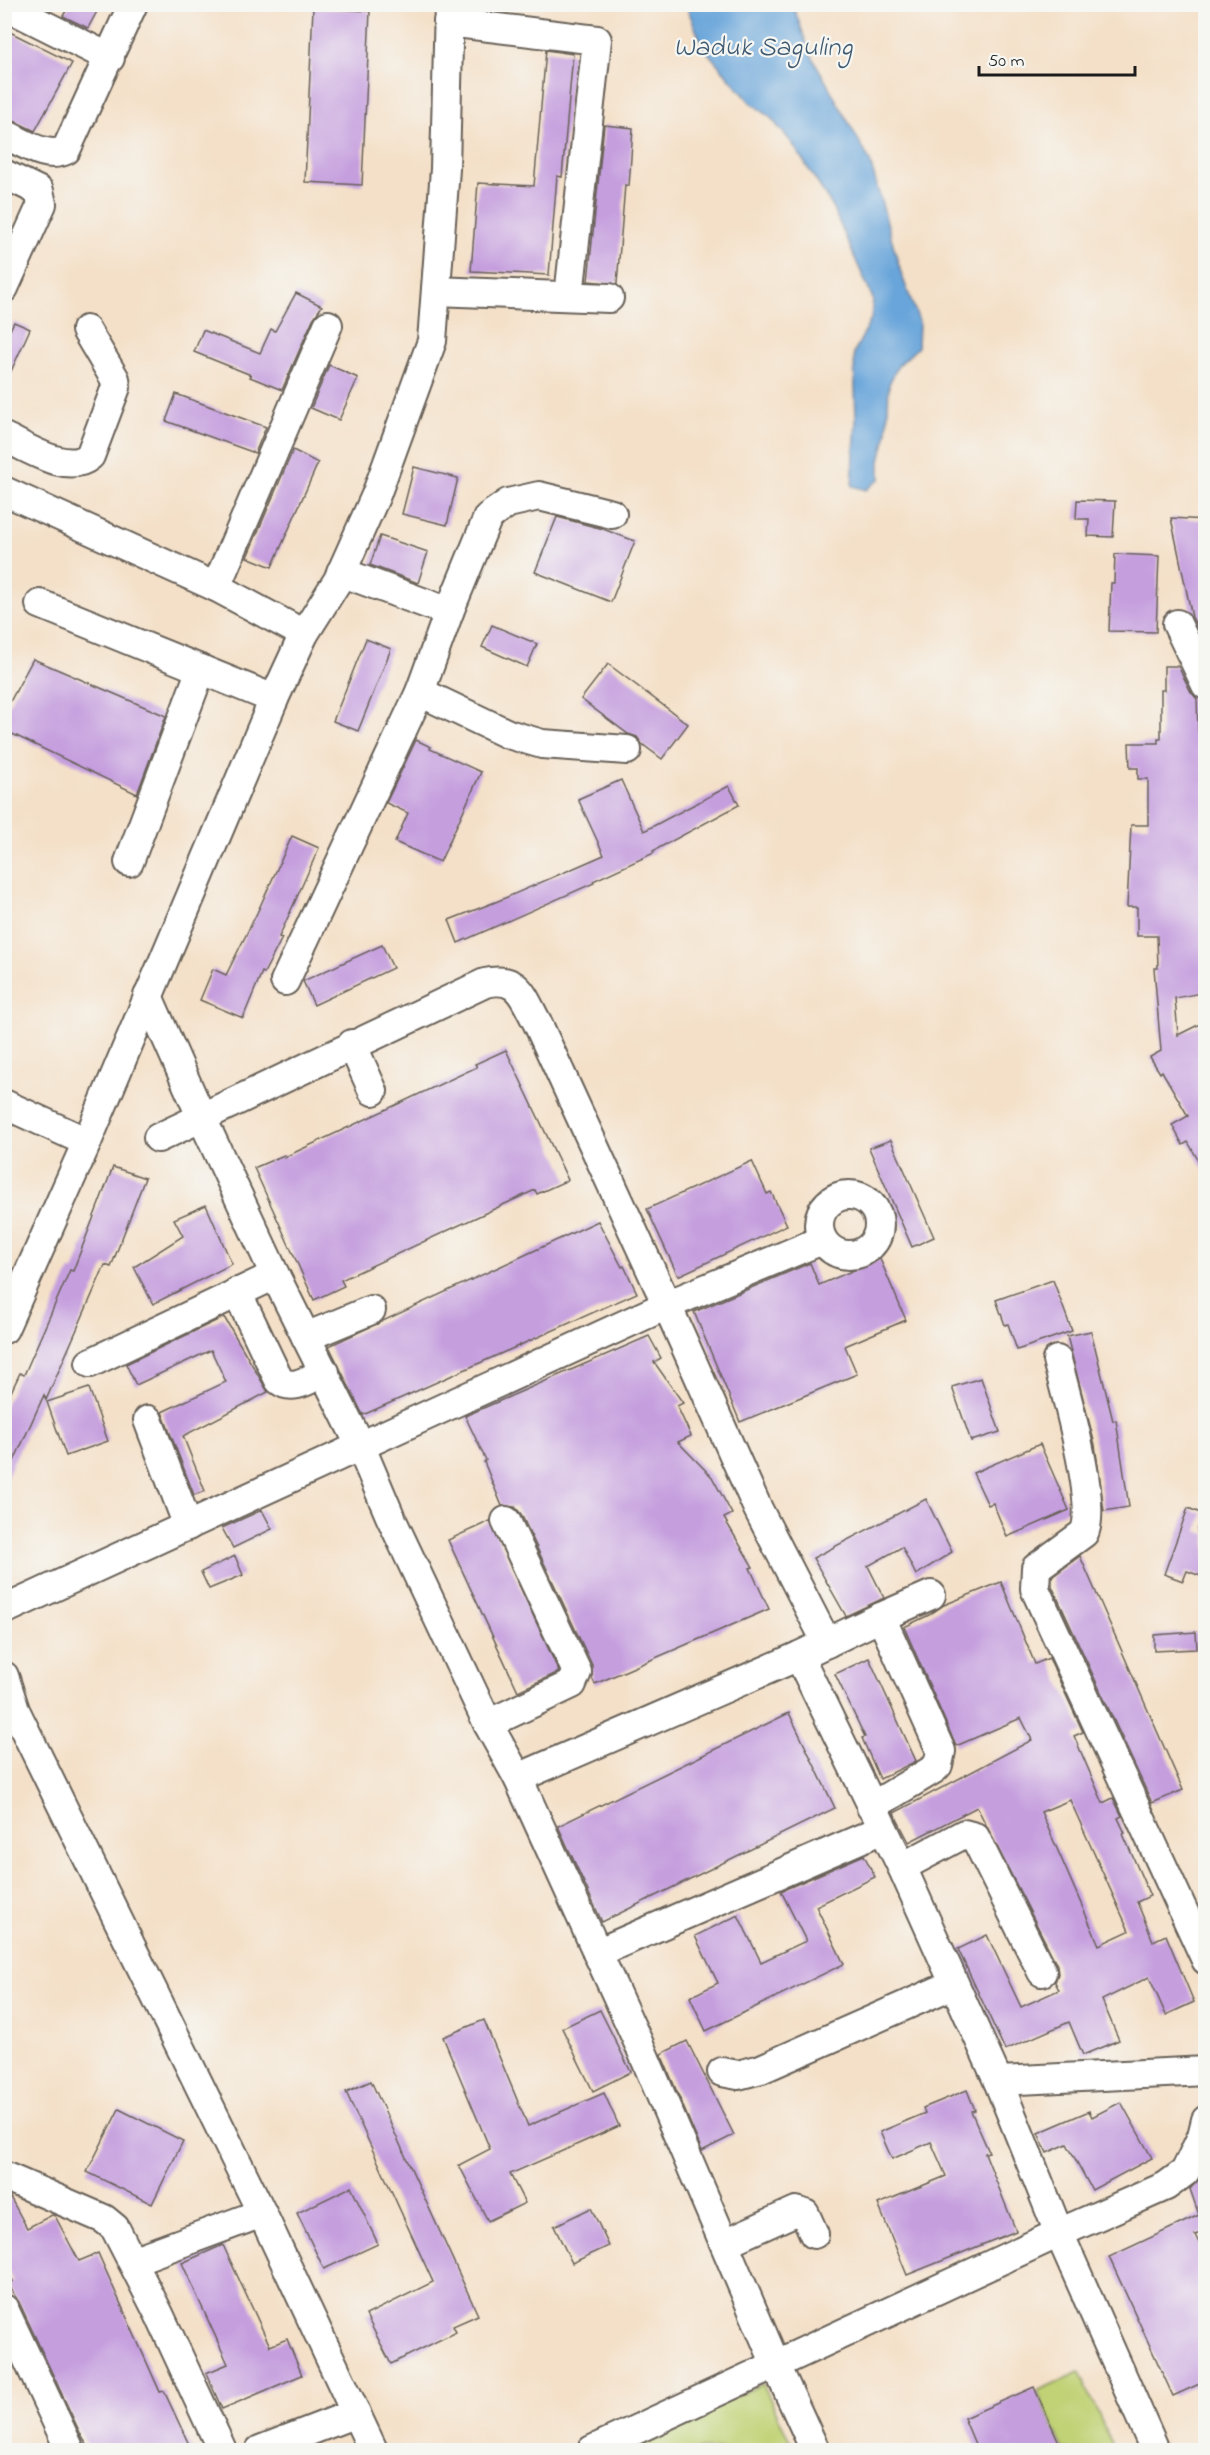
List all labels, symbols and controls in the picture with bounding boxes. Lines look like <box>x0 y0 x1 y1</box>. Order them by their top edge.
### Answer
water label: Waduk Saguling <box>674 29 853 69</box>
scale bar <box>979 39 1135 77</box>
text: 50 m <box>988 49 1025 75</box>

